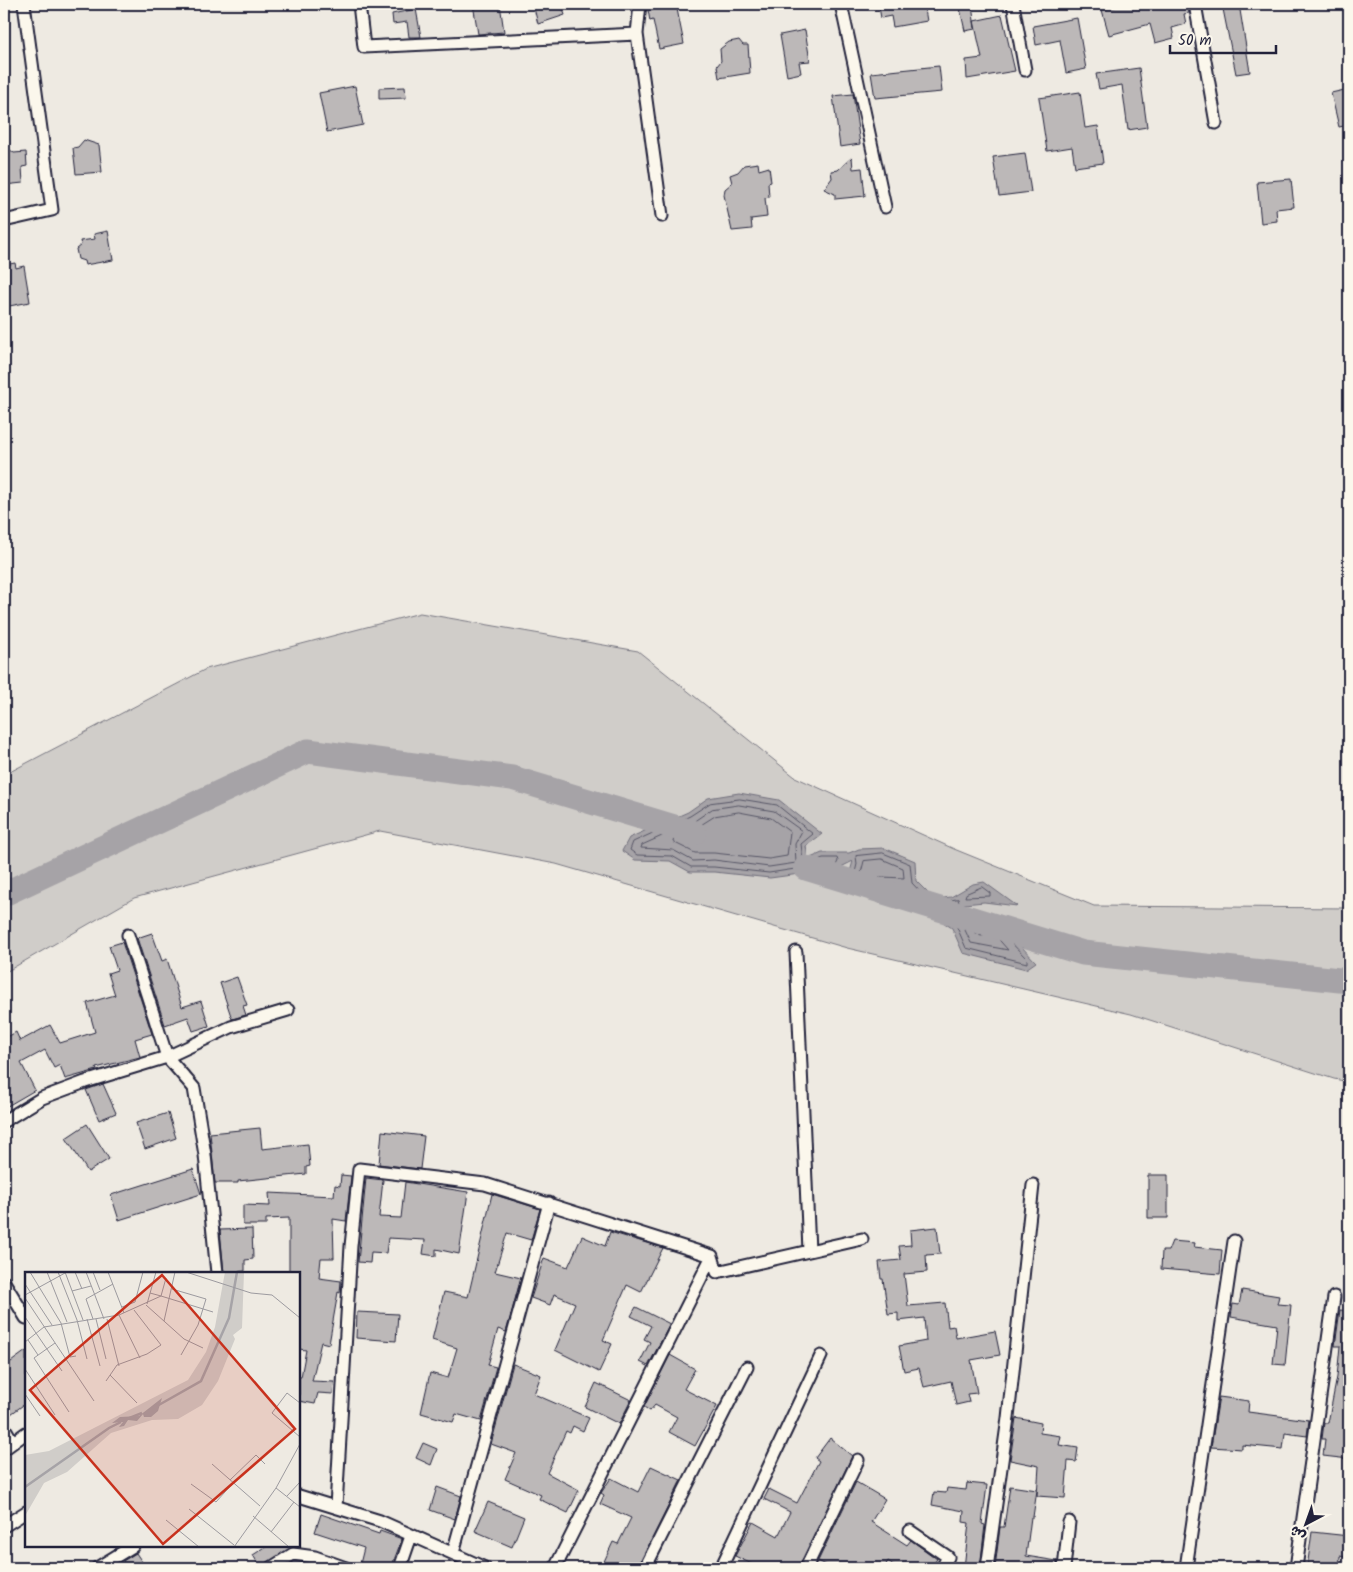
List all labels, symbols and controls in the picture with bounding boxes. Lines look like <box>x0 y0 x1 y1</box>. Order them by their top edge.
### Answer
scale bar <box>1170 22 1277 54</box>
text: 50 m <box>1178 29 1212 53</box>
inset map <box>25 1272 300 1547</box>
north arrow <box>1280 1500 1330 1550</box>
text: ش <box>1285 1520 1311 1546</box>

